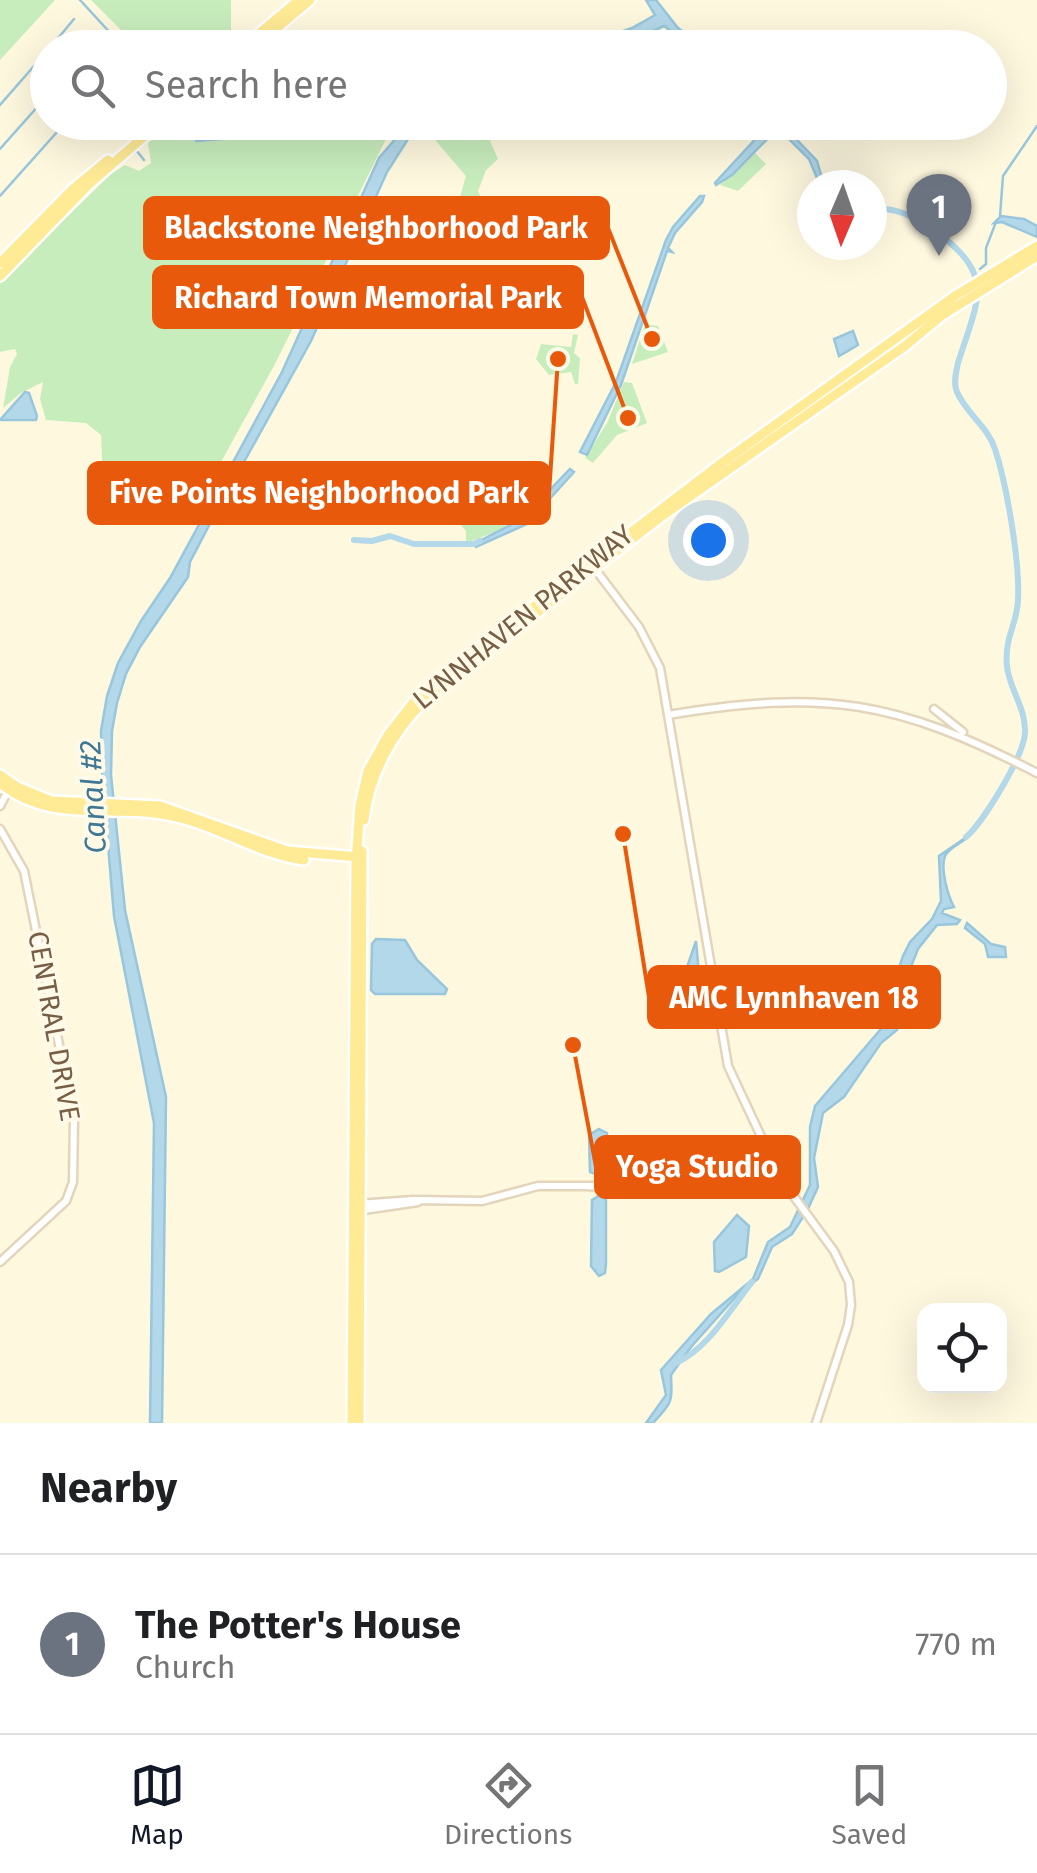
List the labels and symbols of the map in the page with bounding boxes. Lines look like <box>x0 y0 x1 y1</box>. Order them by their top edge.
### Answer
north arrow <box>797 170 887 260</box>
pin: 1 <box>906 174 972 256</box>
callout: Blackstone Neighborhood Park <box>145 198 608 258</box>
text: Blackstone Neighborhood Park <box>164 210 588 246</box>
callout: Richard Town Memorial Park <box>154 267 582 327</box>
text: Richard Town Memorial Park <box>174 280 562 316</box>
callout: Five Points Neighborhood Park <box>89 463 549 523</box>
text: Five Points Neighborhood Park <box>109 475 529 511</box>
your location <box>683 515 734 566</box>
street label: LYNNHAVEN PARKWAY <box>406 518 640 716</box>
water label: Canal #2 <box>72 739 114 855</box>
street label: CENTRAL DRIVE <box>21 928 87 1124</box>
callout: AMC Lynnhaven 18 <box>649 967 939 1027</box>
text: AMC Lynnhaven 18 <box>668 980 919 1016</box>
callout: Yoga Studio <box>596 1137 799 1197</box>
text: Yoga Studio <box>615 1149 778 1185</box>

